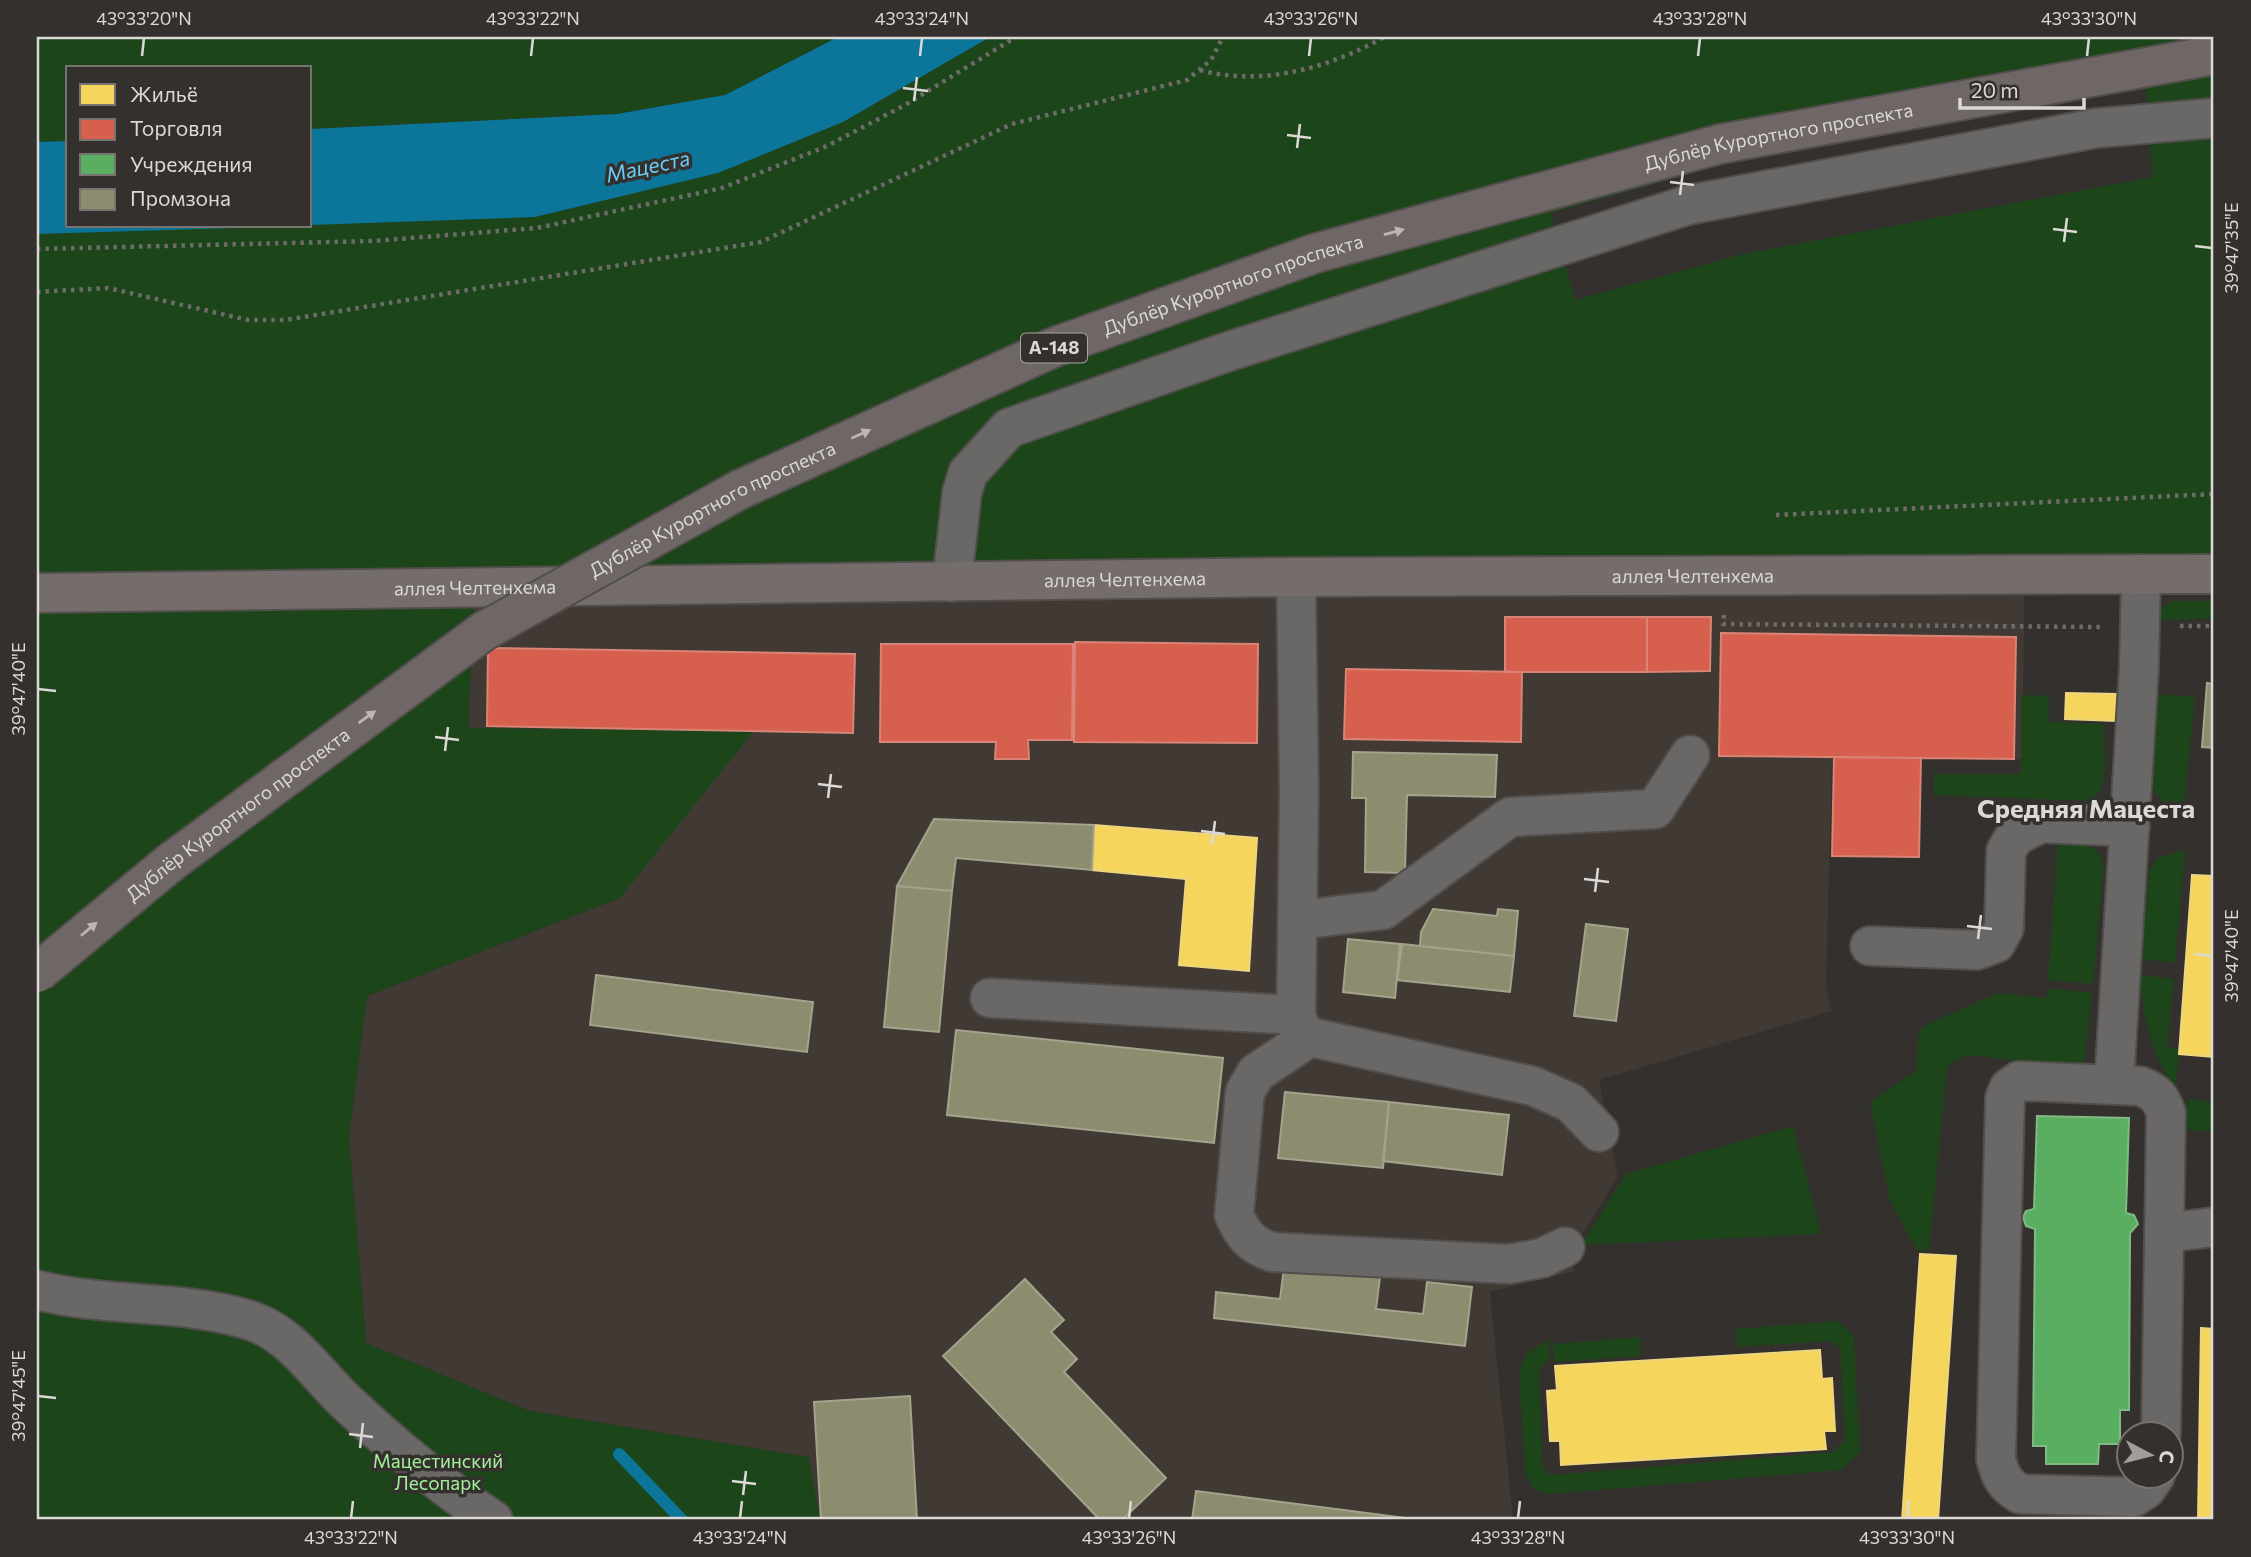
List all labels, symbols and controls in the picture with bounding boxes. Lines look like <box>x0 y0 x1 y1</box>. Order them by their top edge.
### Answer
text: 43°33'20"N <box>96 7 192 29</box>
text: 43°33'22"N <box>486 7 580 29</box>
text: 43°33'24"N <box>875 7 969 29</box>
text: 43°33'26"N <box>1264 7 1358 29</box>
text: 43°33'28"N <box>1653 7 1747 29</box>
text: 43°33'30"N <box>2041 7 2137 29</box>
legend <box>66 66 312 228</box>
scale bar <box>1960 66 2085 110</box>
text: 20 m <box>1971 77 2019 102</box>
text: Жильё <box>130 81 198 106</box>
street label: Дублёр Курортного проспекта <box>1641 97 1915 175</box>
text: Торговля <box>130 115 223 140</box>
water label: Мацеста <box>603 144 692 187</box>
text: Учреждения <box>130 151 252 176</box>
text: Промзона <box>130 185 231 210</box>
text: 39°47'35"E <box>2220 202 2242 294</box>
one-way arrow <box>1383 226 1404 236</box>
street label: Дублёр Курортного проспекта <box>1100 229 1366 340</box>
road number: А-148 <box>1021 334 1087 362</box>
one-way arrow <box>851 429 871 440</box>
street label: Дублёр Курортного проспекта <box>585 436 839 582</box>
street label: аллея Челтенхема <box>1612 563 1774 587</box>
street label: аллея Челтенхема <box>1044 566 1206 591</box>
street label: аллея Челтенхема <box>394 574 556 599</box>
text: 39°47'40"E <box>7 642 29 736</box>
one-way arrow <box>358 710 376 724</box>
street label: Дублёр Курортного проспекта <box>121 722 354 906</box>
district label: Средняя Мацеста <box>1977 792 2195 823</box>
text: 39°47'40"E <box>2220 909 2242 1003</box>
one-way arrow <box>81 922 98 937</box>
text: 39°47'45"E <box>7 1350 29 1442</box>
north arrow <box>2114 1420 2184 1490</box>
park label: Мацестинский Лесопарк <box>373 1449 503 1494</box>
text: С <box>2155 1449 2180 1465</box>
text: 43°33'22"N <box>304 1526 398 1548</box>
text: 43°33'24"N <box>693 1526 787 1548</box>
text: 43°33'26"N <box>1082 1526 1176 1548</box>
text: 43°33'28"N <box>1471 1526 1565 1548</box>
text: 43°33'30"N <box>1859 1526 1955 1548</box>

